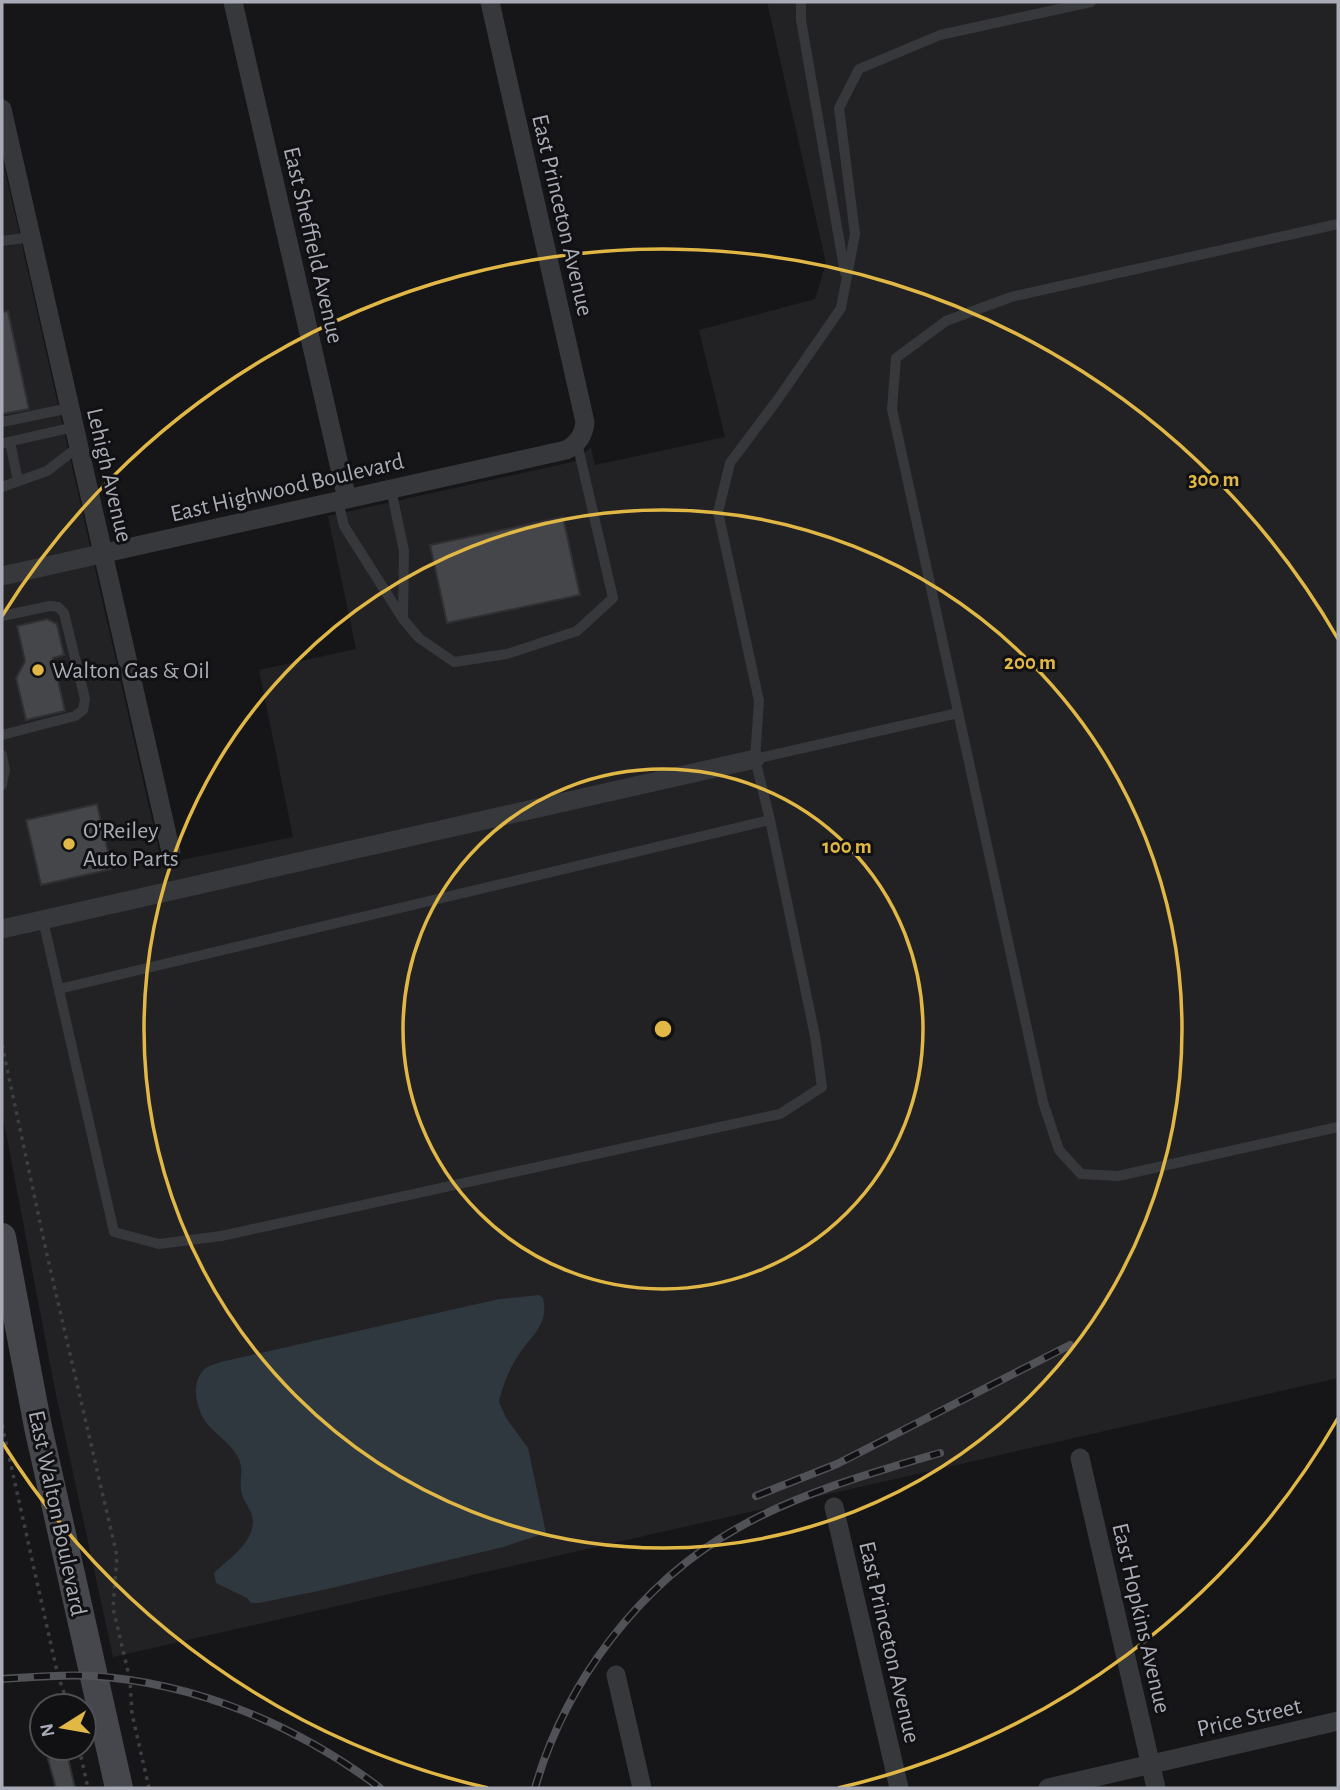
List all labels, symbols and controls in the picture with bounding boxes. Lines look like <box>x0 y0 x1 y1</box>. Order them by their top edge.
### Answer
street label: East Princeton Avenue <box>527 112 597 318</box>
street label: East Sheffield Avenue <box>279 144 347 346</box>
street label: Lehigh Avenue <box>82 406 136 545</box>
street label: East Highwood Boulevard <box>168 449 406 527</box>
text: 300 m <box>1188 469 1240 490</box>
text: 200 m <box>1004 652 1056 673</box>
place label: Walton Gas & Oil <box>52 659 210 683</box>
marker: Walton Gas & Oil <box>30 662 46 678</box>
place label: O'Reiley Auto Parts <box>83 819 179 871</box>
marker: O'Reiley Auto Parts <box>61 836 77 852</box>
text: 100 m <box>822 836 872 857</box>
centre of rings <box>651 1017 675 1041</box>
street label: East Walton Boulevard <box>24 1408 91 1618</box>
street label: East Hopkins Avenue <box>1107 1521 1175 1716</box>
street label: East Princeton Avenue <box>854 1539 924 1745</box>
north arrow <box>28 1692 98 1762</box>
street label: Price Street <box>1195 1694 1304 1742</box>
text: N <box>37 1722 58 1738</box>

